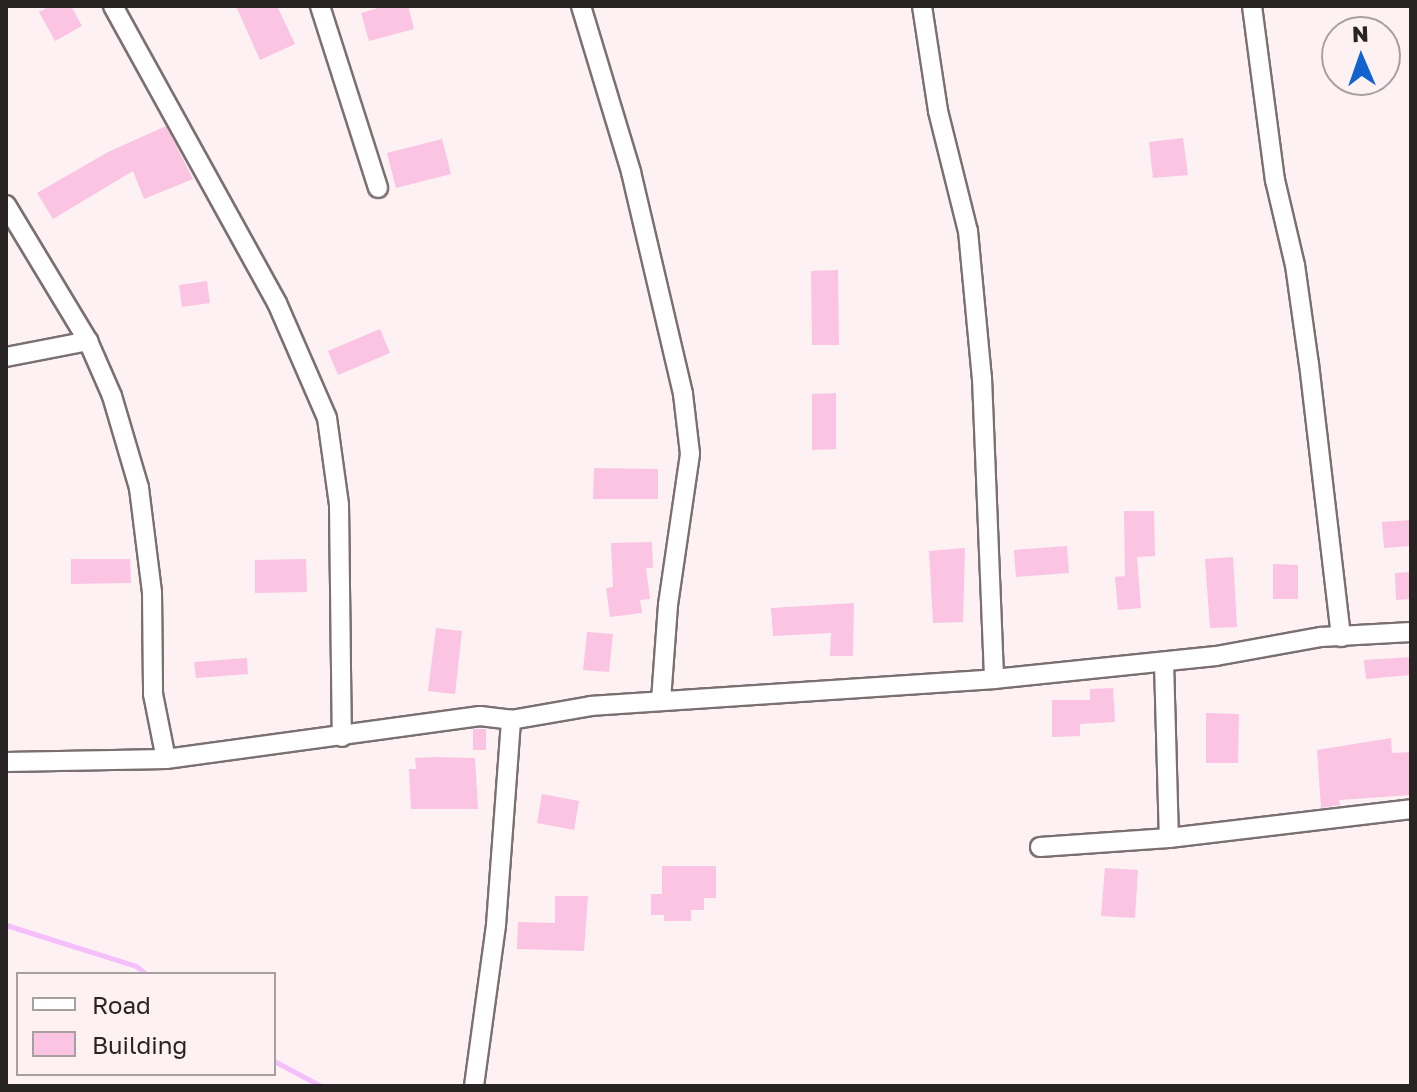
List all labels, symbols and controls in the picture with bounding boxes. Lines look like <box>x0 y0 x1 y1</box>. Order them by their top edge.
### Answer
north arrow <box>1321 16 1401 96</box>
text: N <box>1351 20 1369 47</box>
legend <box>16 972 276 1076</box>
text: Road <box>92 990 151 1019</box>
text: Building <box>92 1030 187 1059</box>

